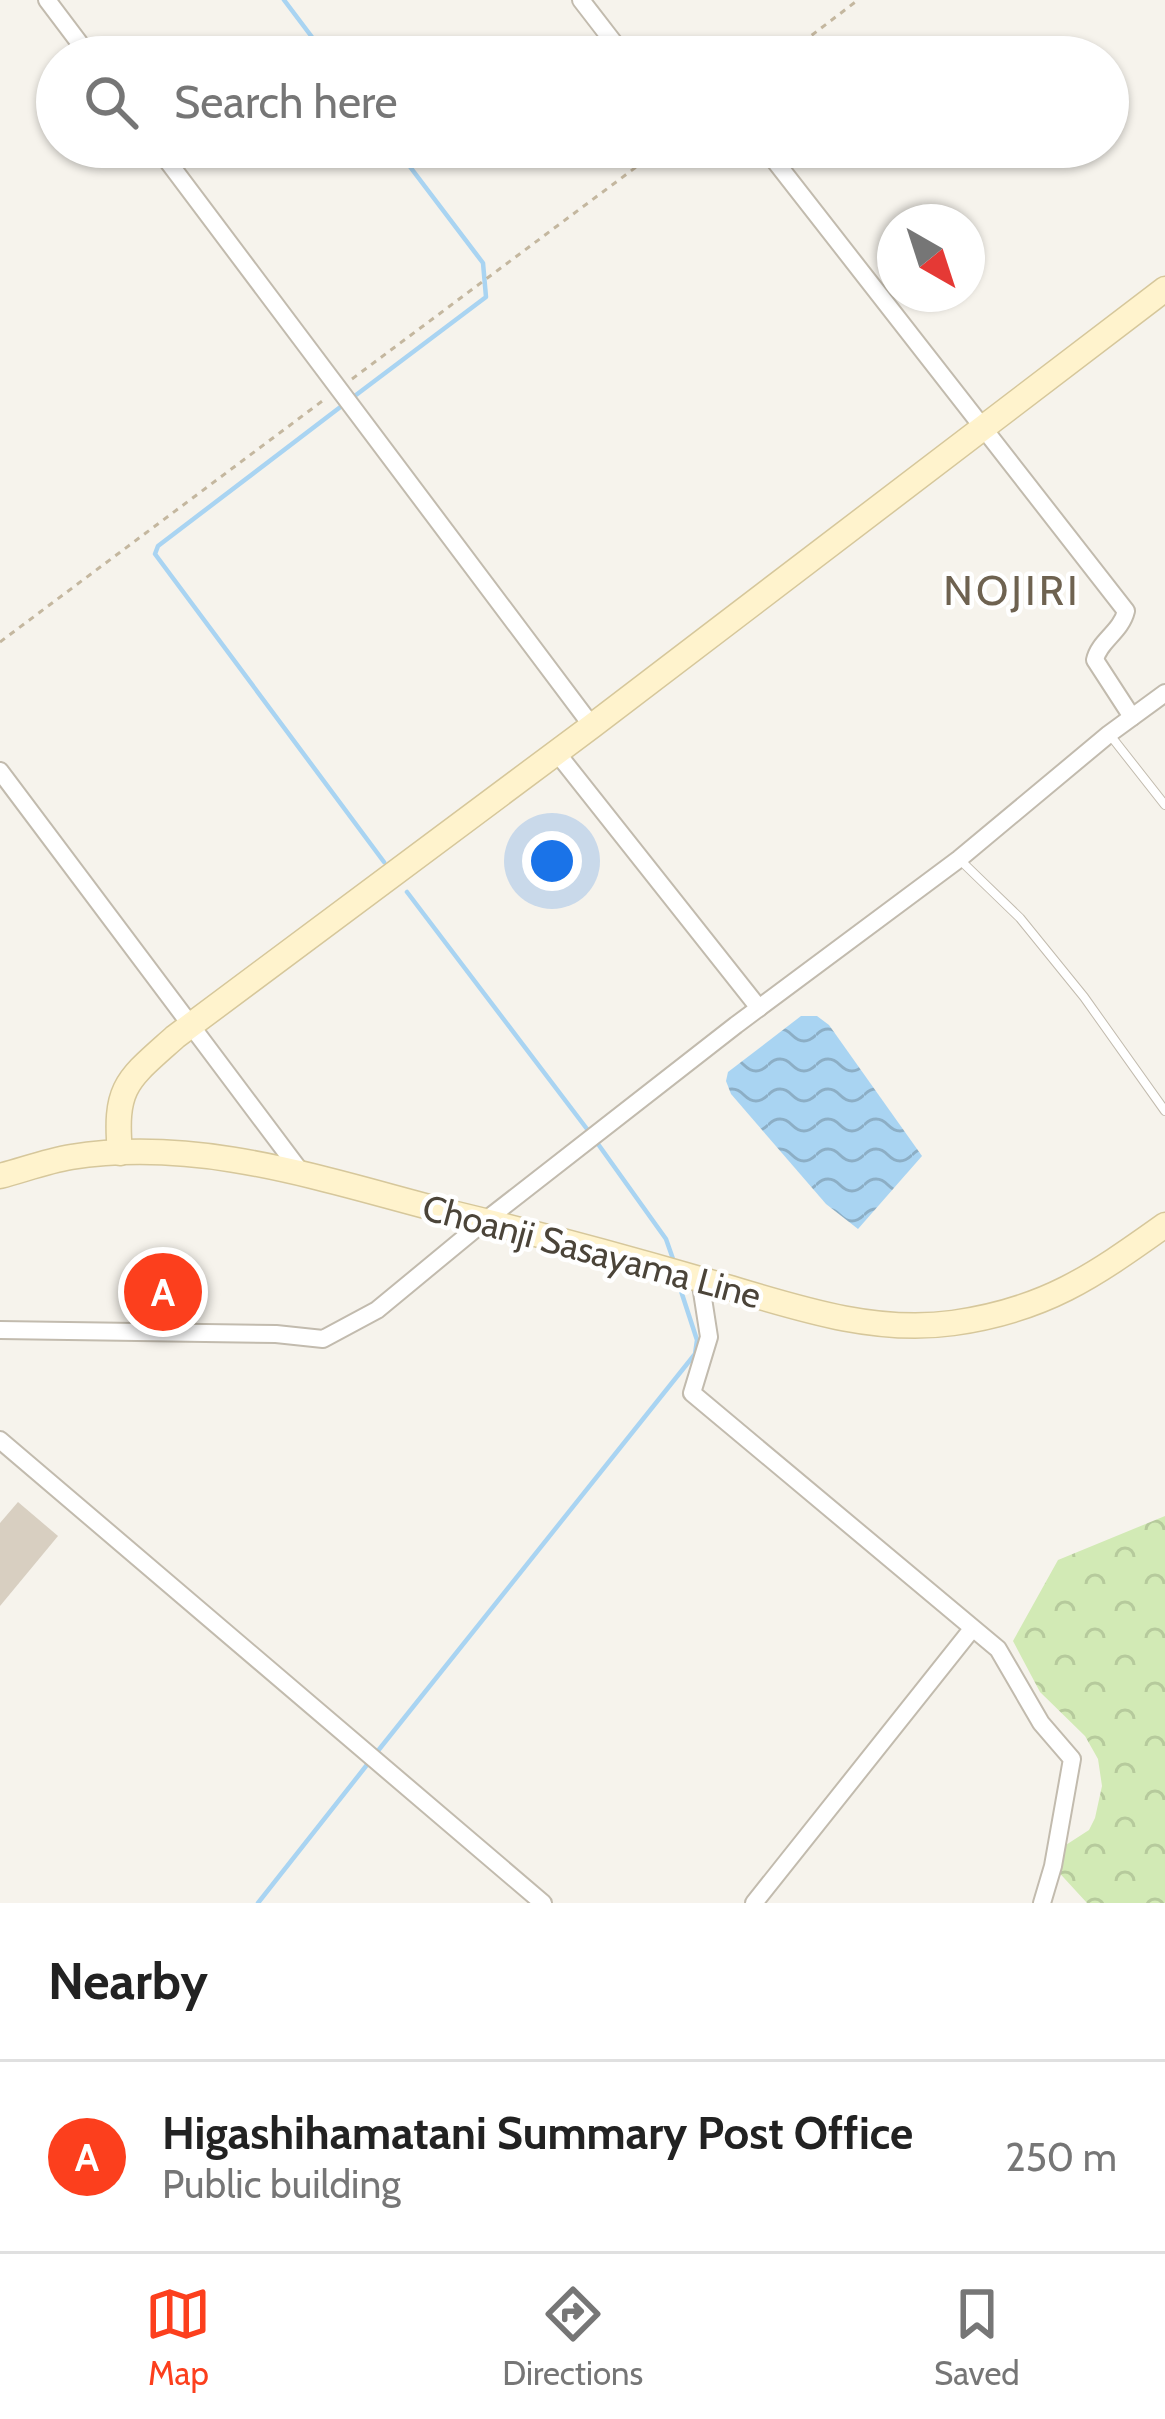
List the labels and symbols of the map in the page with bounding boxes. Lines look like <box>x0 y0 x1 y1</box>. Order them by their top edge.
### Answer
north arrow <box>877 204 985 312</box>
district label: NOJIRI <box>943 564 1081 616</box>
your location <box>522 831 582 891</box>
street label: Choanji Sasayama Line <box>418 1185 766 1317</box>
pin: A <box>124 1247 202 1337</box>

